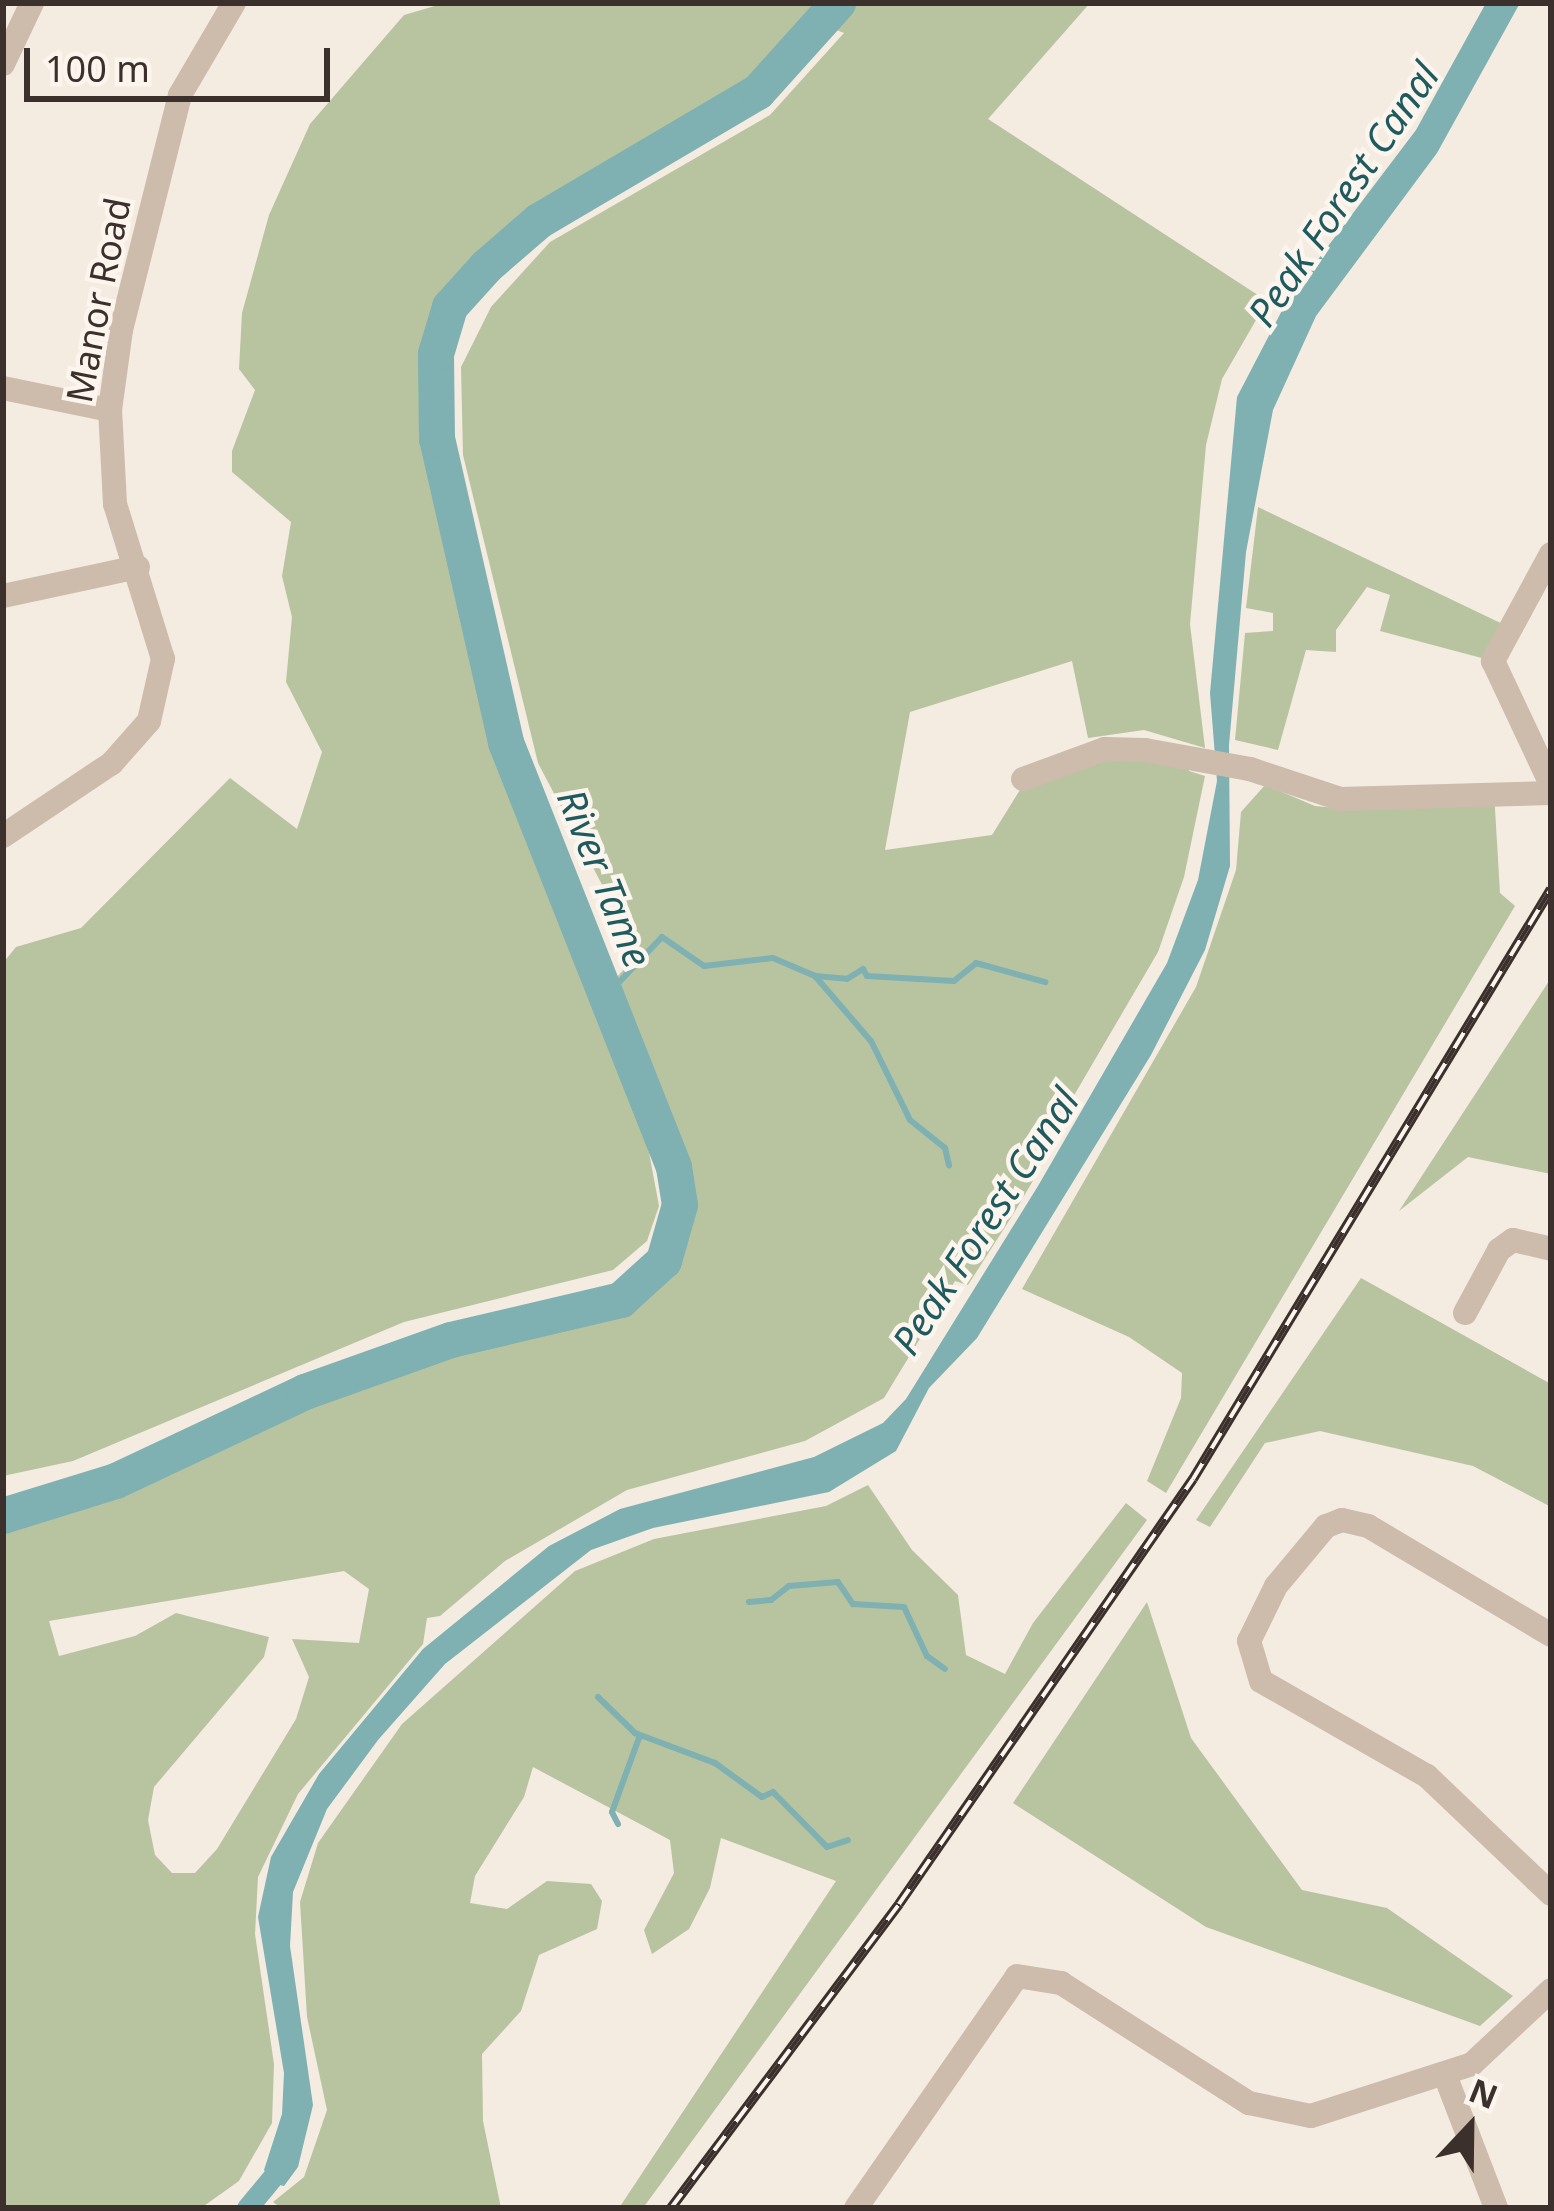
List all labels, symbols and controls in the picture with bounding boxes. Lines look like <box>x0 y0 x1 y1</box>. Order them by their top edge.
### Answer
scale bar <box>30 24 336 98</box>
text: 100 m <box>45 44 150 93</box>
water label: Peak Forest Canal <box>1238 53 1448 335</box>
street label: Manor Road <box>57 194 139 406</box>
water label: River Tame <box>548 782 662 974</box>
water label: Peak Forest Canal <box>882 1079 1088 1363</box>
north arrow <box>1410 2067 1530 2187</box>
text: N <box>1463 2067 1505 2119</box>

